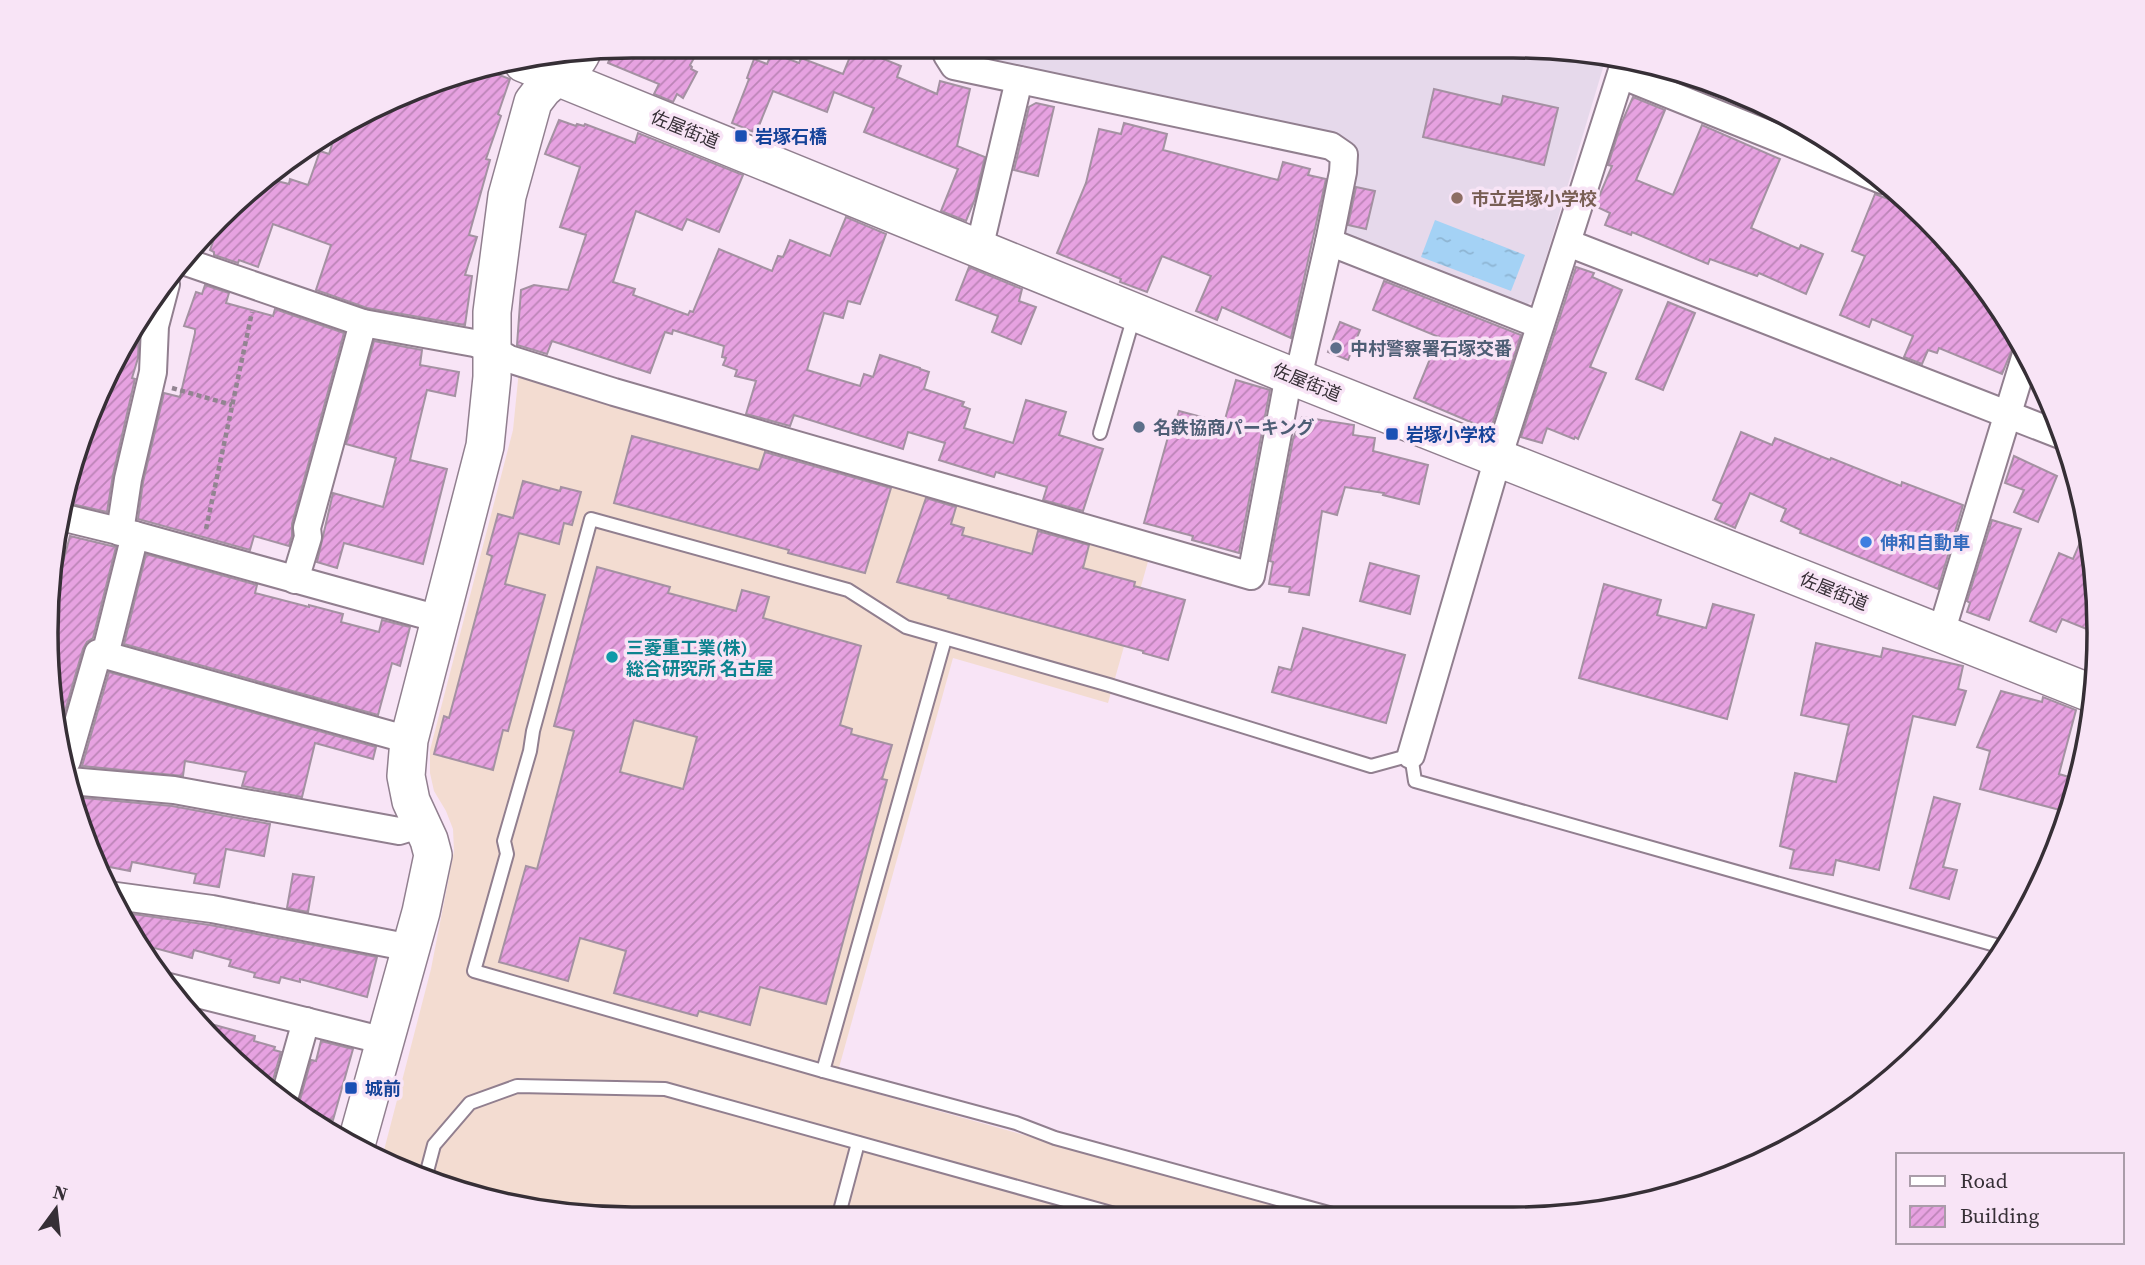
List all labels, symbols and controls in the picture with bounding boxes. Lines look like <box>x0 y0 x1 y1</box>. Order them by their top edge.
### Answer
street label: 佐屋街道 <box>647 104 723 154</box>
place label: 岩塚石橋 <box>755 124 827 149</box>
marker: 岩塚石橋 <box>733 128 749 144</box>
place label: 市立岩塚小学校 <box>1471 186 1597 211</box>
marker: 市立岩塚小学校 <box>1449 190 1465 206</box>
place label: 中村警察署石塚交番 <box>1350 336 1512 361</box>
marker: 中村警察署石塚交番 <box>1328 340 1344 356</box>
street label: 佐屋街道 <box>1269 357 1345 407</box>
place label: 名鉄協商パーキング <box>1153 415 1314 440</box>
marker: 名鉄協商パーキング <box>1131 419 1147 435</box>
place label: 岩塚小学校 <box>1406 422 1496 447</box>
marker: 岩塚小学校 <box>1384 426 1400 442</box>
place label: 伸和自動車 <box>1880 530 1970 555</box>
marker: 伸和自動車 <box>1858 534 1874 550</box>
street label: 佐屋街道 <box>1796 566 1872 616</box>
place label: 三菱重工業(株) 総合研究所 名古屋 <box>626 635 774 681</box>
marker: 三菱重工業(株) 総合研究所 名古屋 <box>604 649 620 665</box>
place label: 城前 <box>365 1076 401 1101</box>
marker: 城前 <box>343 1080 359 1096</box>
legend <box>1896 1153 2124 1244</box>
text: Road <box>1960 1166 2008 1195</box>
north arrow <box>21 1174 91 1244</box>
text: N <box>50 1178 71 1207</box>
text: Building <box>1960 1201 2039 1230</box>

